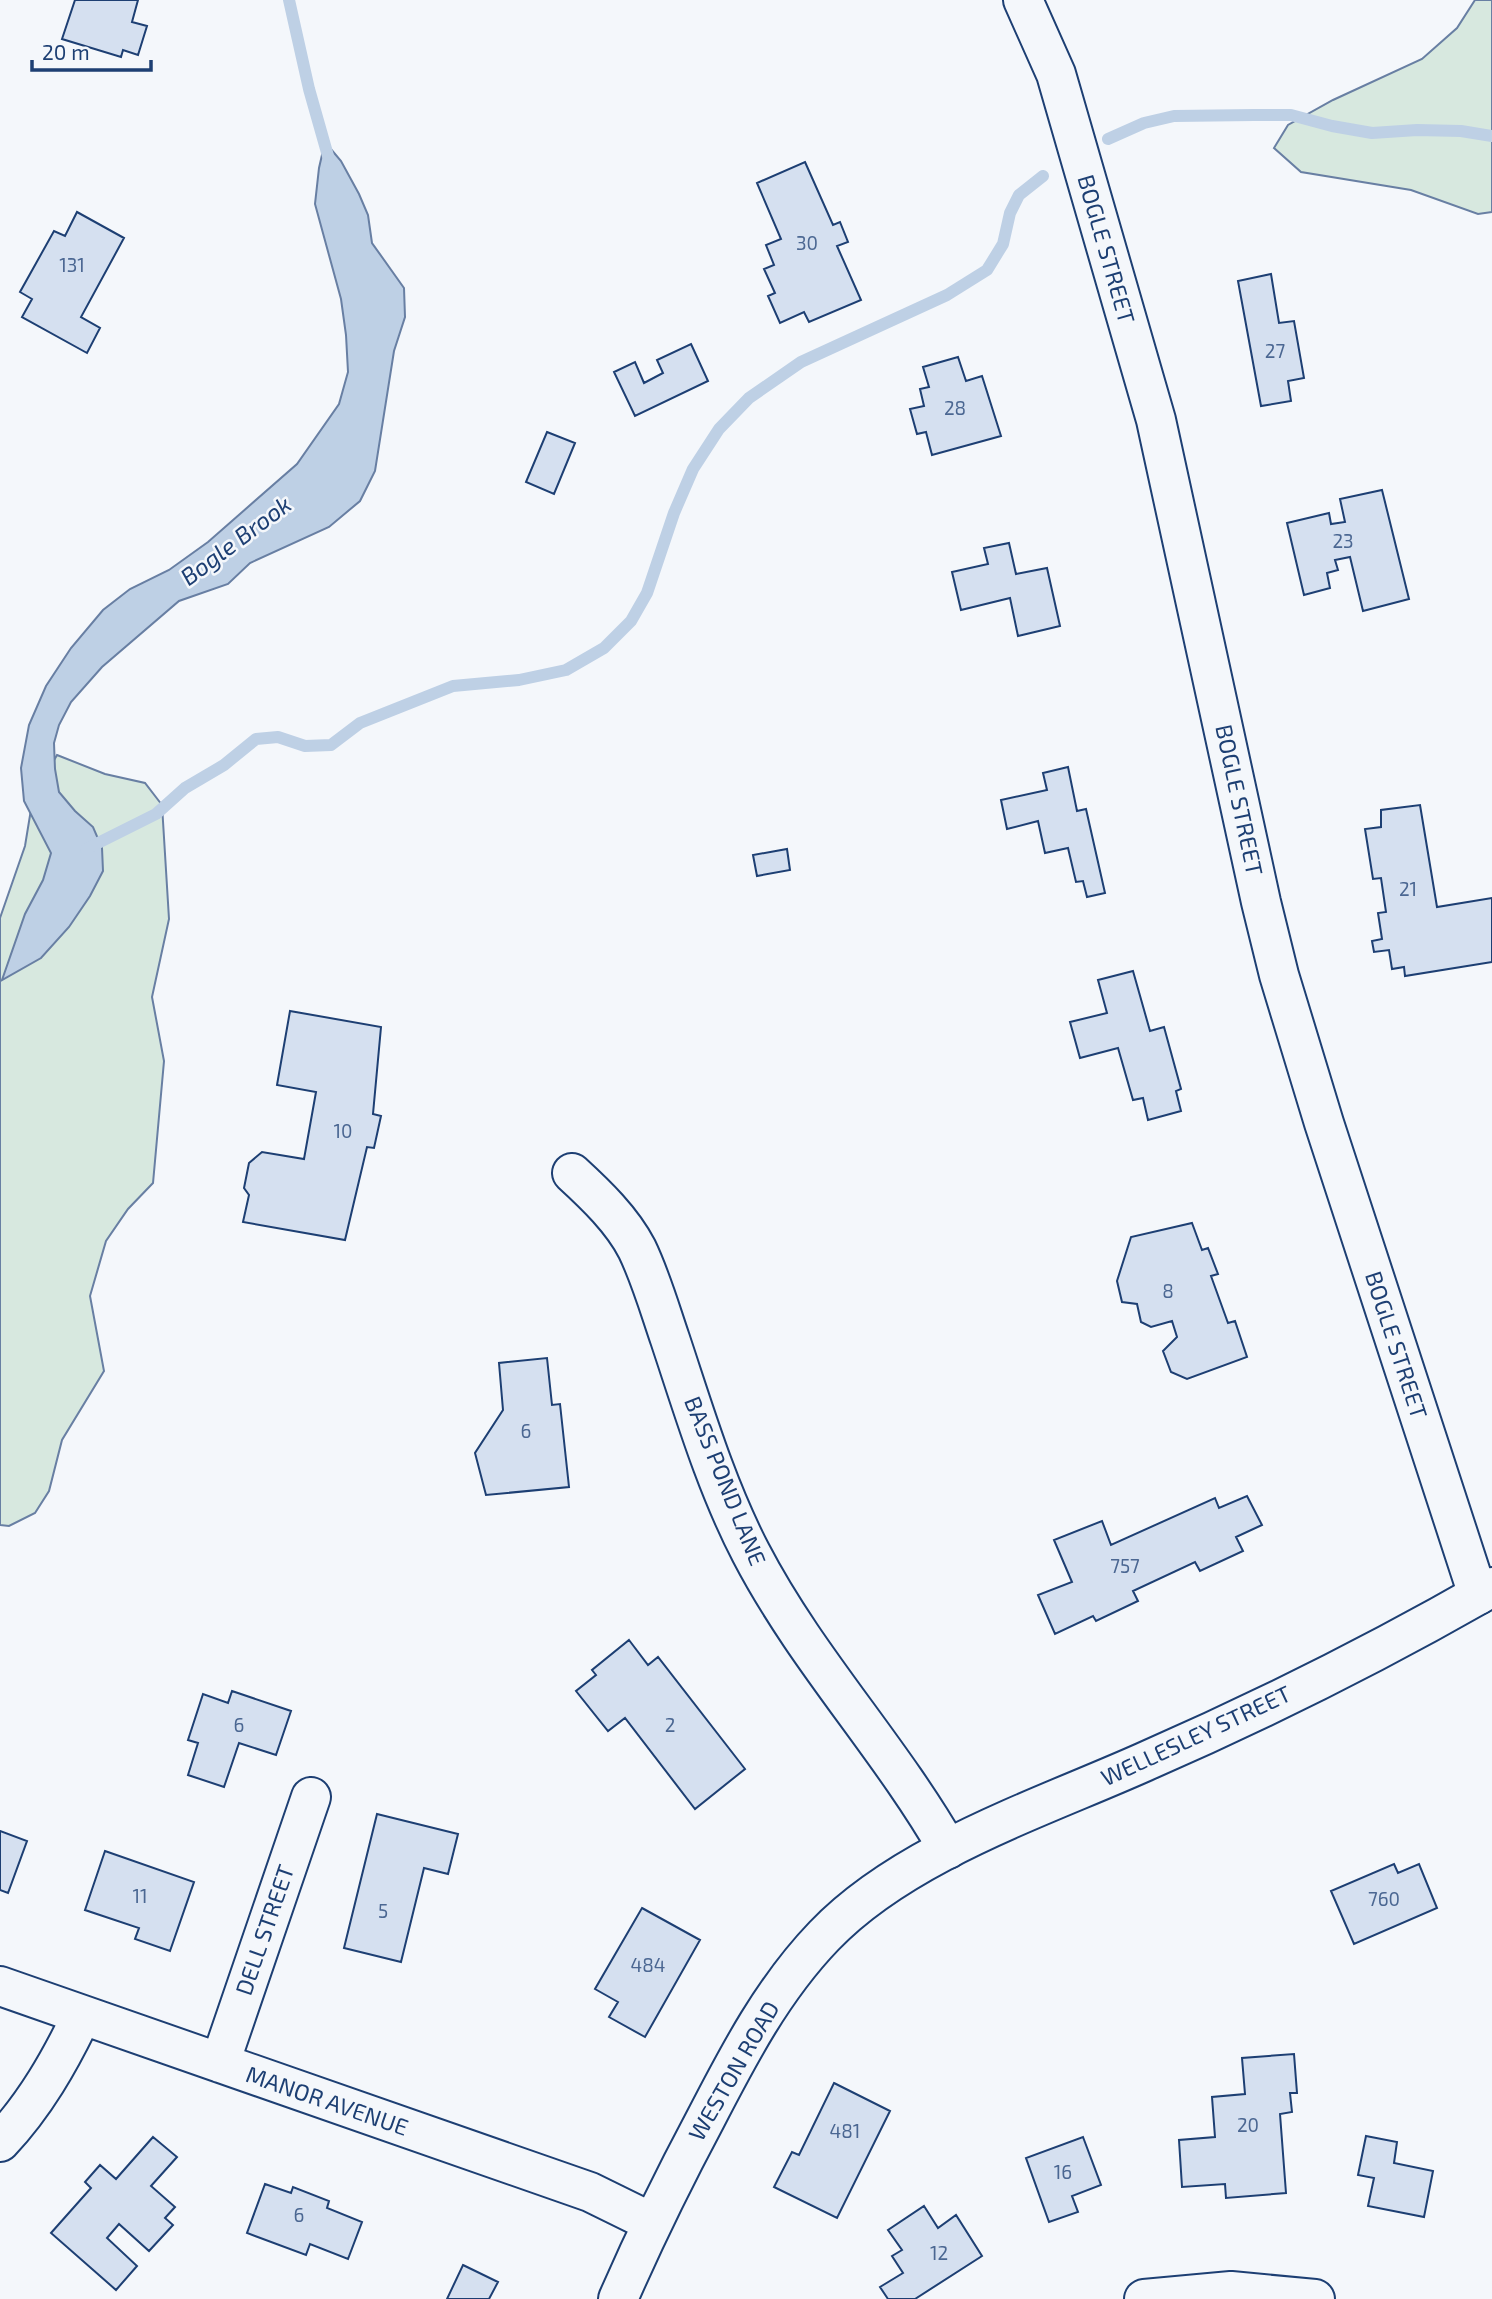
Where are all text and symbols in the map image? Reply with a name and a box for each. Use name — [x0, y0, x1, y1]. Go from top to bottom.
scale bar — [32, 28, 150, 72]
text: 20 m — [42, 39, 90, 64]
street label: BOGLE STREET — [1072, 171, 1142, 326]
house number: 30 — [796, 231, 818, 254]
house number: 131 — [59, 253, 85, 276]
house number: 27 — [1265, 339, 1285, 362]
house number: 28 — [944, 396, 966, 419]
water label: Bogle Brook — [174, 489, 296, 591]
house number: 23 — [1332, 529, 1354, 552]
street label: BOGLE STREET — [1210, 722, 1270, 878]
house number: 21 — [1399, 877, 1417, 900]
house number: 10 — [333, 1119, 353, 1142]
street label: BOGLE STREET — [1360, 1267, 1434, 1422]
house number: 8 — [1162, 1279, 1174, 1302]
street label: BASS POND LANE — [679, 1392, 773, 1569]
house number: 6 — [521, 1419, 531, 1442]
house number: 757 — [1110, 1554, 1140, 1577]
street label: WELLESLEY STREET — [1096, 1679, 1295, 1791]
house number: 6 — [234, 1713, 244, 1736]
house number: 2 — [665, 1713, 675, 1736]
street label: DELL STREET — [229, 1861, 299, 1999]
house number: 11 — [132, 1884, 148, 1907]
house number: 760 — [1368, 1887, 1400, 1910]
house number: 5 — [378, 1899, 388, 1922]
house number: 484 — [631, 1953, 665, 1976]
street label: WESTON ROAD — [682, 1996, 784, 2145]
street label: MANOR AVENUE — [243, 2059, 412, 2141]
house number: 20 — [1237, 2113, 1259, 2136]
house number: 481 — [830, 2119, 860, 2142]
house number: 16 — [1054, 2160, 1072, 2183]
house number: 6 — [294, 2203, 304, 2226]
house number: 12 — [930, 2241, 948, 2264]

